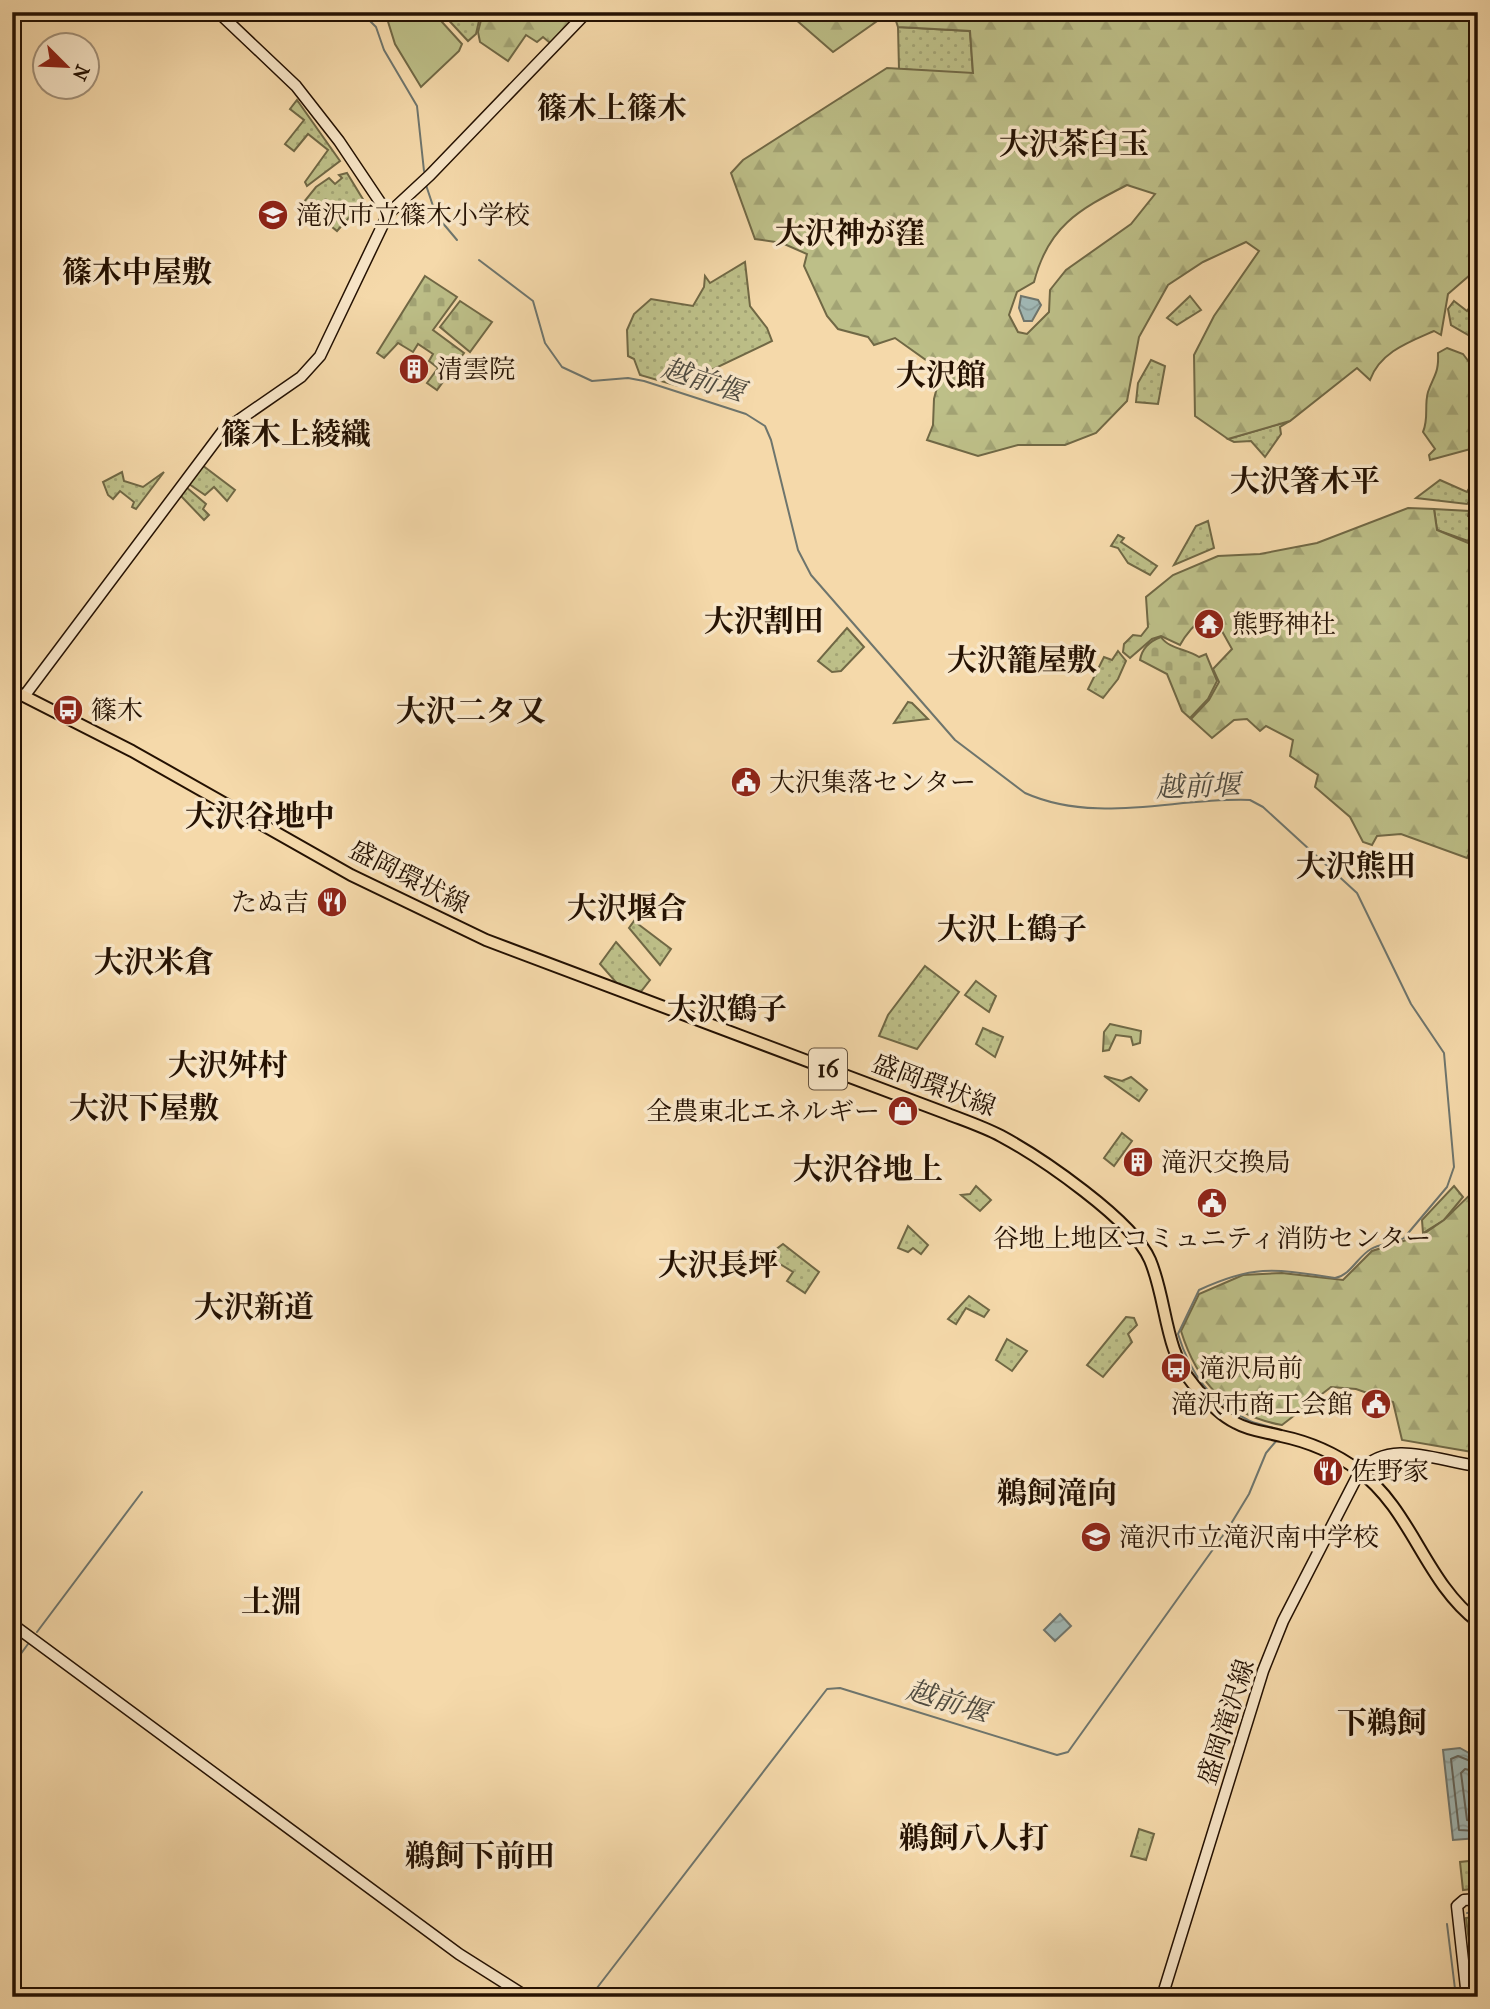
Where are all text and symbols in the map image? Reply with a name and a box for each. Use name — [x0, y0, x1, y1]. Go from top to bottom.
north arrow — [32, 32, 102, 102]
text: N — [67, 61, 94, 84]
district label: 篠木上篠木 — [537, 91, 687, 126]
district label: 大沢茶臼玉 — [999, 127, 1149, 162]
school or university icon: 滝沢市立篠木小学校 — [256, 198, 290, 232]
place label: 滝沢市立篠木小学校 — [296, 200, 530, 231]
district label: 大沢神が窪 — [775, 216, 925, 251]
district label: 篠木中屋敷 — [62, 255, 212, 290]
water label: 越前堰 — [658, 351, 752, 410]
building icon: 清雲院 — [397, 352, 431, 386]
place label: 清雲院 — [437, 354, 515, 385]
district label: 大沢館 — [896, 358, 986, 393]
district label: 篠木上綾織 — [221, 417, 371, 452]
district label: 大沢箸木平 — [1230, 464, 1380, 499]
district label: 大沢割田 — [704, 604, 824, 639]
temple icon: 熊野神社 — [1192, 607, 1226, 641]
place label: 熊野神社 — [1232, 609, 1336, 640]
district label: 大沢籠屋敷 — [947, 643, 1097, 678]
bus stop icon: 篠木 — [51, 693, 85, 727]
district label: 大沢二タ又 — [396, 694, 546, 729]
place label: 篠木 — [91, 695, 143, 726]
public building icon: 大沢集落センター — [729, 765, 763, 799]
place label: 大沢集落センター — [769, 767, 976, 798]
water label: 越前堰 — [1155, 768, 1245, 804]
district label: 大沢谷地中 — [185, 799, 335, 834]
street label: 盛岡環状線 — [344, 834, 474, 920]
district label: 大沢熊田 — [1296, 849, 1416, 884]
restaurant icon: たぬ吉 — [315, 885, 349, 919]
place label: たぬ吉 — [231, 887, 309, 918]
district label: 大沢堰合 — [567, 891, 687, 926]
district label: 大沢上鶴子 — [937, 912, 1087, 947]
district label: 大沢米倉 — [94, 945, 214, 980]
district label: 大沢鶴子 — [667, 992, 787, 1027]
street label: 盛岡環状線 — [868, 1047, 1000, 1123]
district label: 大沢舛村 — [168, 1048, 288, 1083]
road number: 16 — [809, 1049, 847, 1090]
district label: 大沢下屋敷 — [69, 1091, 219, 1126]
shop icon: 全農東北エネルギー — [886, 1094, 920, 1128]
place label: 全農東北エネルギー — [646, 1096, 880, 1127]
building icon: 滝沢交換局 — [1121, 1145, 1155, 1179]
place label: 滝沢交換局 — [1161, 1147, 1291, 1178]
district label: 大沢谷地上 — [793, 1152, 943, 1187]
public building icon: 谷地上地区コミュニティ消防センター — [1195, 1186, 1229, 1220]
place label: 谷地上地区コミュニティ消防センター — [993, 1223, 1431, 1254]
district label: 大沢長坪 — [658, 1248, 778, 1283]
district label: 大沢新道 — [194, 1290, 314, 1325]
bus stop icon: 滝沢局前 — [1159, 1351, 1193, 1385]
place label: 滝沢局前 — [1199, 1353, 1303, 1384]
public building icon: 滝沢市商工会館 — [1359, 1387, 1393, 1421]
place label: 滝沢市商工会館 — [1171, 1389, 1353, 1420]
restaurant icon: 佐野家 — [1311, 1454, 1345, 1488]
place label: 佐野家 — [1351, 1456, 1429, 1487]
district label: 鵜飼滝向 — [997, 1476, 1117, 1511]
school or university icon: 滝沢市立滝沢南中学校 — [1079, 1520, 1113, 1554]
place label: 滝沢市立滝沢南中学校 — [1119, 1522, 1379, 1553]
district label: 土淵 — [241, 1585, 301, 1620]
street label: 盛岡滝沢線 — [1191, 1655, 1261, 1789]
water label: 越前堰 — [903, 1673, 997, 1730]
district label: 下鵜飼 — [1337, 1706, 1427, 1741]
district label: 鵜飼八人打 — [899, 1821, 1049, 1856]
district label: 鵜飼下前田 — [405, 1839, 555, 1874]

